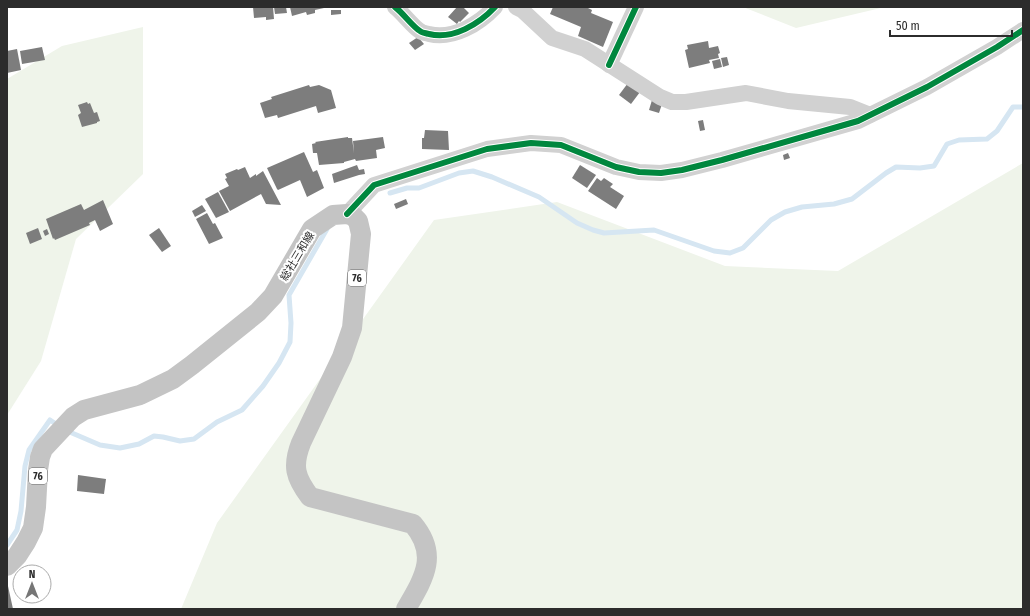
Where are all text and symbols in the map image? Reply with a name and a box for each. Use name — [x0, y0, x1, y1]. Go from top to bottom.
scale bar — [890, 12, 1012, 38]
text: 50 m — [896, 19, 920, 33]
street label: 総社三和線 — [278, 229, 317, 283]
road number: 76 — [348, 270, 366, 286]
road number: 76 — [29, 468, 47, 484]
north arrow — [12, 564, 52, 604]
text: N — [29, 568, 35, 581]

